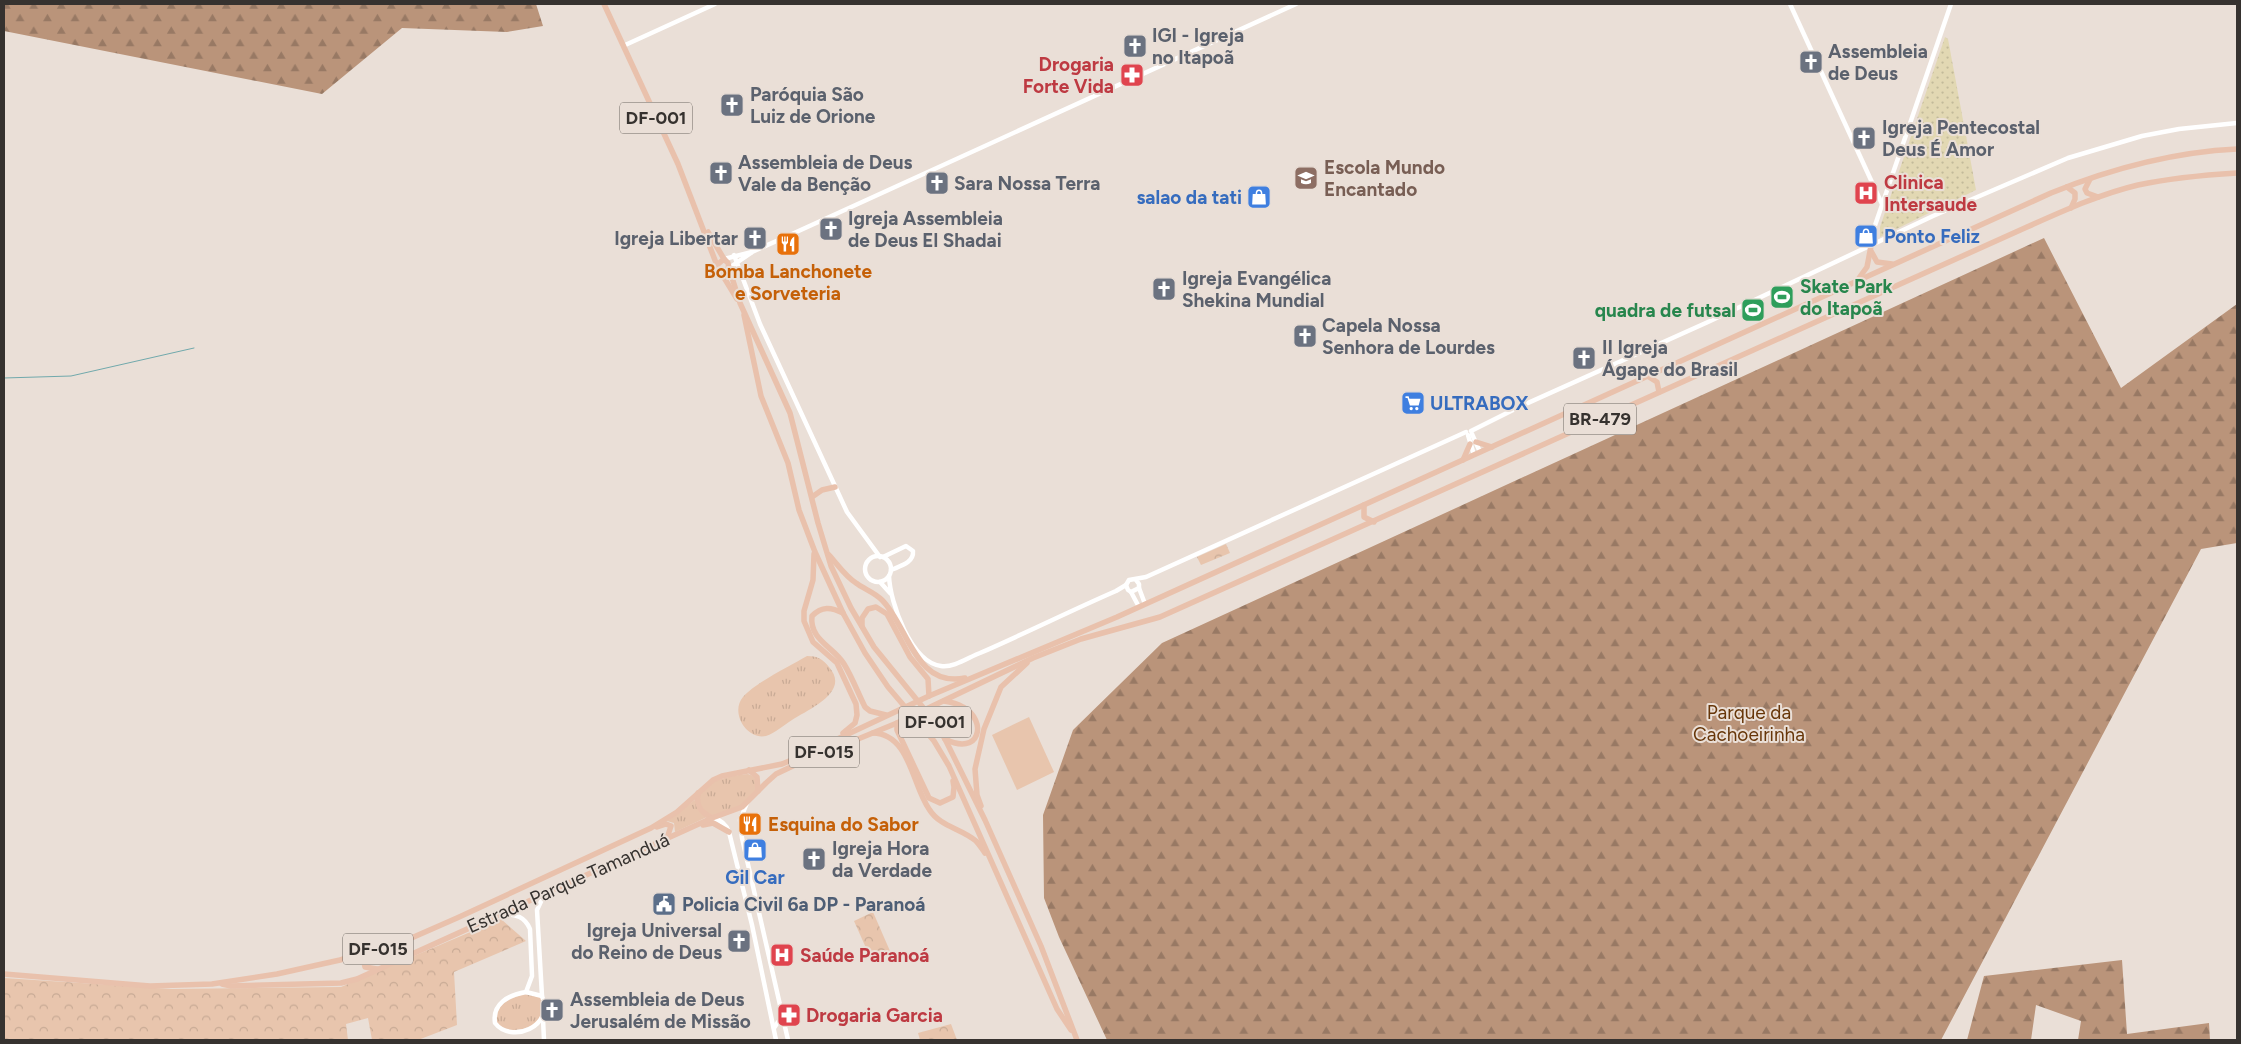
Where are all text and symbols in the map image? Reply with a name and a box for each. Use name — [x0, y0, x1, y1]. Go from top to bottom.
place label: IGI - Igreja no Itapoã — [1152, 24, 1244, 69]
church icon: IGI - Igreja no Itapoã — [1122, 33, 1148, 59]
place label: Assembleia de Deus — [1828, 40, 1928, 85]
church icon: Assembleia de Deus — [1798, 49, 1824, 75]
place label: Drogaria Forte Vida — [1023, 53, 1114, 98]
pharmacy icon: Drogaria Forte Vida — [1119, 62, 1145, 88]
place label: Paróquia São Luiz de Orione — [750, 83, 876, 128]
church icon: Paróquia São Luiz de Orione — [719, 92, 745, 118]
road number: DF-001 — [620, 102, 692, 134]
place label: Igreja Pentecostal Deus É Amor — [1882, 116, 2040, 161]
church icon: Igreja Pentecostal Deus É Amor — [1851, 125, 1877, 151]
place label: Assembleia de Deus Vale da Benção — [738, 151, 912, 196]
place label: Escola Mundo Encantado — [1324, 156, 1445, 201]
church icon: Assembleia de Deus Vale da Benção — [708, 160, 734, 186]
school or university icon: Escola Mundo Encantado — [1293, 165, 1319, 191]
church icon: Sara Nossa Terra — [924, 170, 950, 196]
place label: Clinica Intersaude — [1884, 171, 1978, 216]
place label: Sara Nossa Terra — [954, 172, 1100, 195]
hospital icon: Clinica Intersaude — [1853, 180, 1879, 206]
shop icon: salao da tati — [1246, 184, 1272, 210]
place label: salao da tati — [1136, 186, 1242, 209]
place label: Igreja Assembleia de Deus El Shadai — [848, 207, 1003, 252]
church icon: Igreja Assembleia de Deus El Shadai — [818, 216, 844, 242]
shop icon: Ponto Feliz — [1853, 223, 1879, 249]
church icon: Igreja Libertar — [742, 225, 768, 251]
place label: Ponto Feliz — [1884, 225, 1980, 248]
place label: Igreja Libertar — [614, 227, 738, 250]
restaurant icon: Bomba Lanchonete e Sorveteria — [775, 231, 801, 257]
place label: Bomba Lanchonete e Sorveteria — [704, 260, 872, 305]
place label: Igreja Evangélica Shekina Mundial — [1182, 267, 1331, 312]
place label: Skate Park do Itapoã — [1800, 275, 1893, 320]
church icon: Igreja Evangélica Shekina Mundial — [1151, 276, 1177, 302]
sports icon: Skate Park do Itapoã — [1769, 284, 1795, 310]
sports icon: quadra de futsal — [1740, 297, 1766, 323]
place label: quadra de futsal — [1595, 299, 1736, 322]
place label: Capela Nossa Senhora de Lourdes — [1322, 314, 1495, 359]
church icon: Capela Nossa Senhora de Lourdes — [1292, 323, 1318, 349]
place label: II Igreja Ágape do Brasil — [1602, 336, 1738, 381]
church icon: II Igreja Ágape do Brasil — [1571, 345, 1597, 371]
supermarket icon: ULTRABOX — [1400, 390, 1426, 416]
place label: ULTRABOX — [1430, 392, 1529, 415]
road number: BR-479 — [1564, 404, 1636, 434]
park label: Parque da Cachoeirinha — [1693, 701, 1805, 746]
road number: DF-001 — [899, 706, 971, 738]
road number: DF-015 — [789, 736, 859, 768]
restaurant icon: Esquina do Sabor — [737, 811, 763, 837]
place label: Esquina do Sabor — [768, 813, 919, 836]
street label: Estrada Parque Tamanduá — [463, 828, 673, 938]
shop icon: Gil Car — [742, 837, 768, 863]
place label: Igreja Hora da Verdade — [832, 837, 932, 882]
church icon: Igreja Hora da Verdade — [801, 846, 827, 872]
place label: Gil Car — [725, 866, 785, 889]
public building icon: Policia Civil 6a DP - Paranoá — [651, 891, 677, 917]
place label: Policia Civil 6a DP - Paranoá — [682, 893, 925, 916]
place label: Igreja Universal do Reino de Deus — [571, 919, 722, 964]
church icon: Igreja Universal do Reino de Deus — [726, 928, 752, 954]
road number: DF-015 — [343, 934, 413, 964]
hospital icon: Saúde Paranoá — [769, 942, 795, 968]
place label: Saúde Paranoá — [800, 944, 929, 967]
place label: Assembleia de Deus Jerusalém de Missão — [570, 988, 751, 1033]
church icon: Assembleia de Deus Jerusalém de Missão — [539, 997, 565, 1023]
pharmacy icon: Drogaria Garcia — [776, 1002, 802, 1028]
place label: Drogaria Garcia — [806, 1004, 943, 1027]

